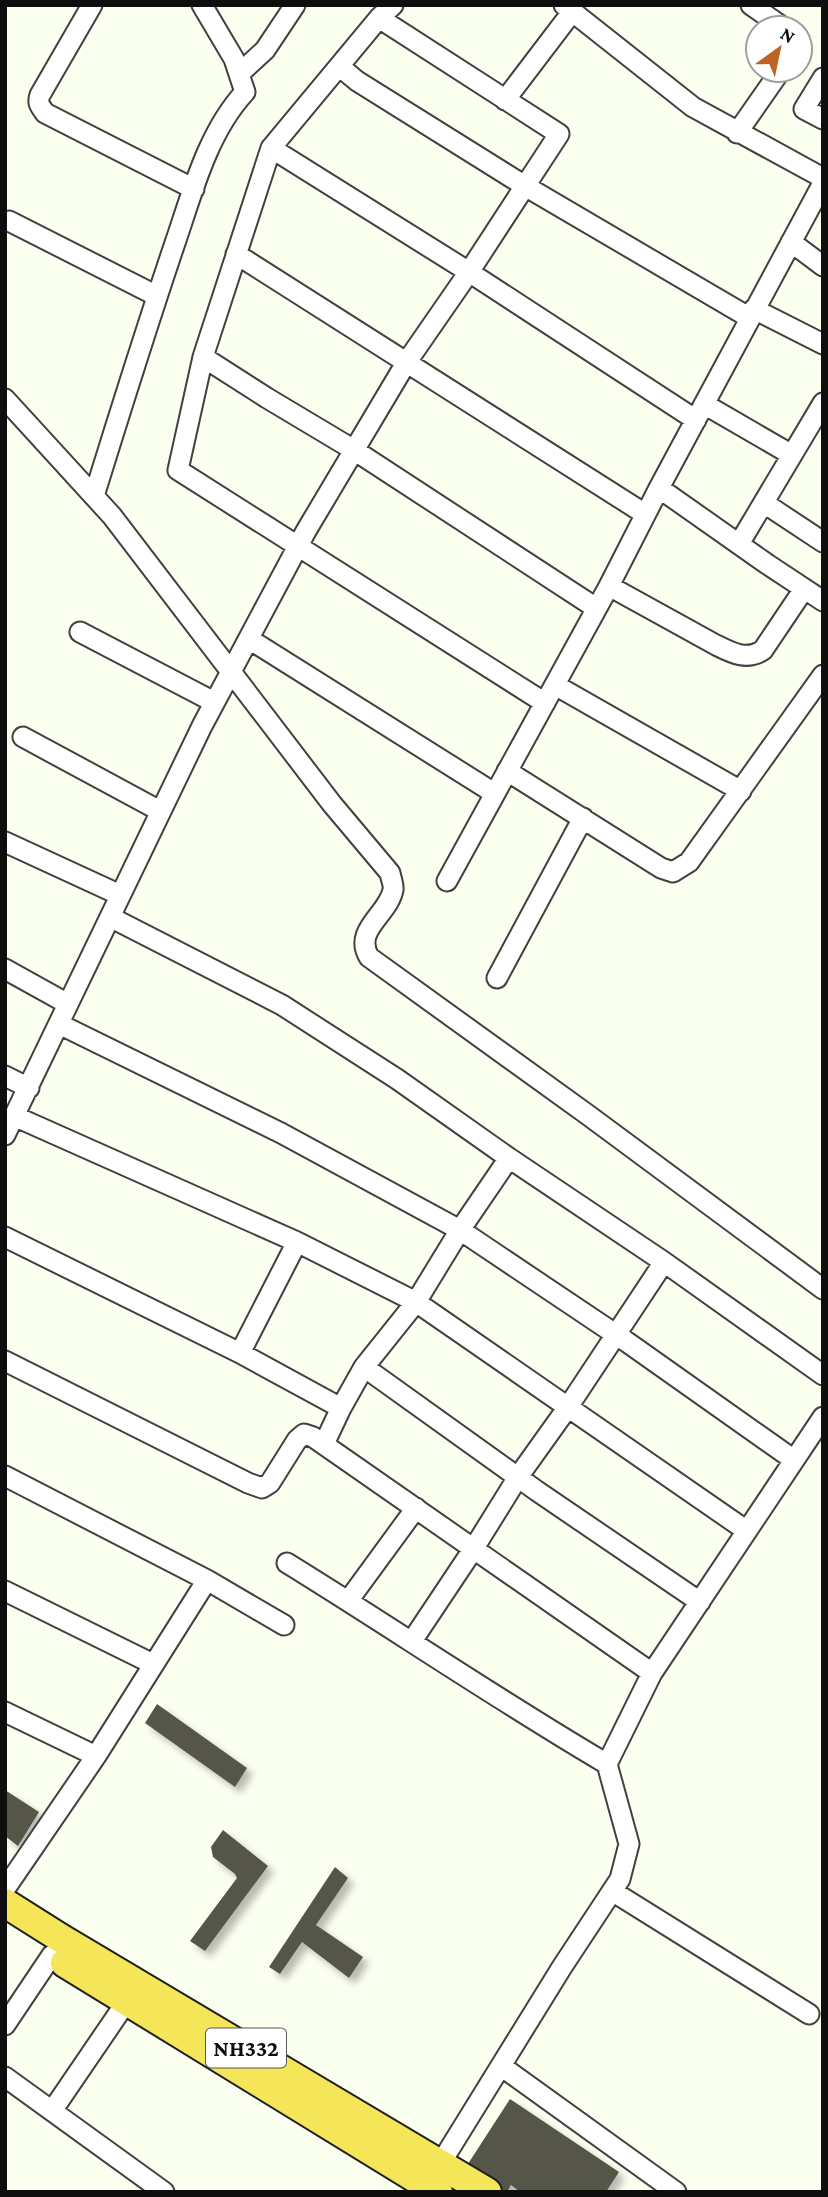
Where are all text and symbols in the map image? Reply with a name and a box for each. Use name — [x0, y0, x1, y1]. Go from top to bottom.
north arrow — [744, 14, 814, 84]
text: N — [777, 23, 799, 48]
road number: NH332 — [206, 2028, 286, 2068]

